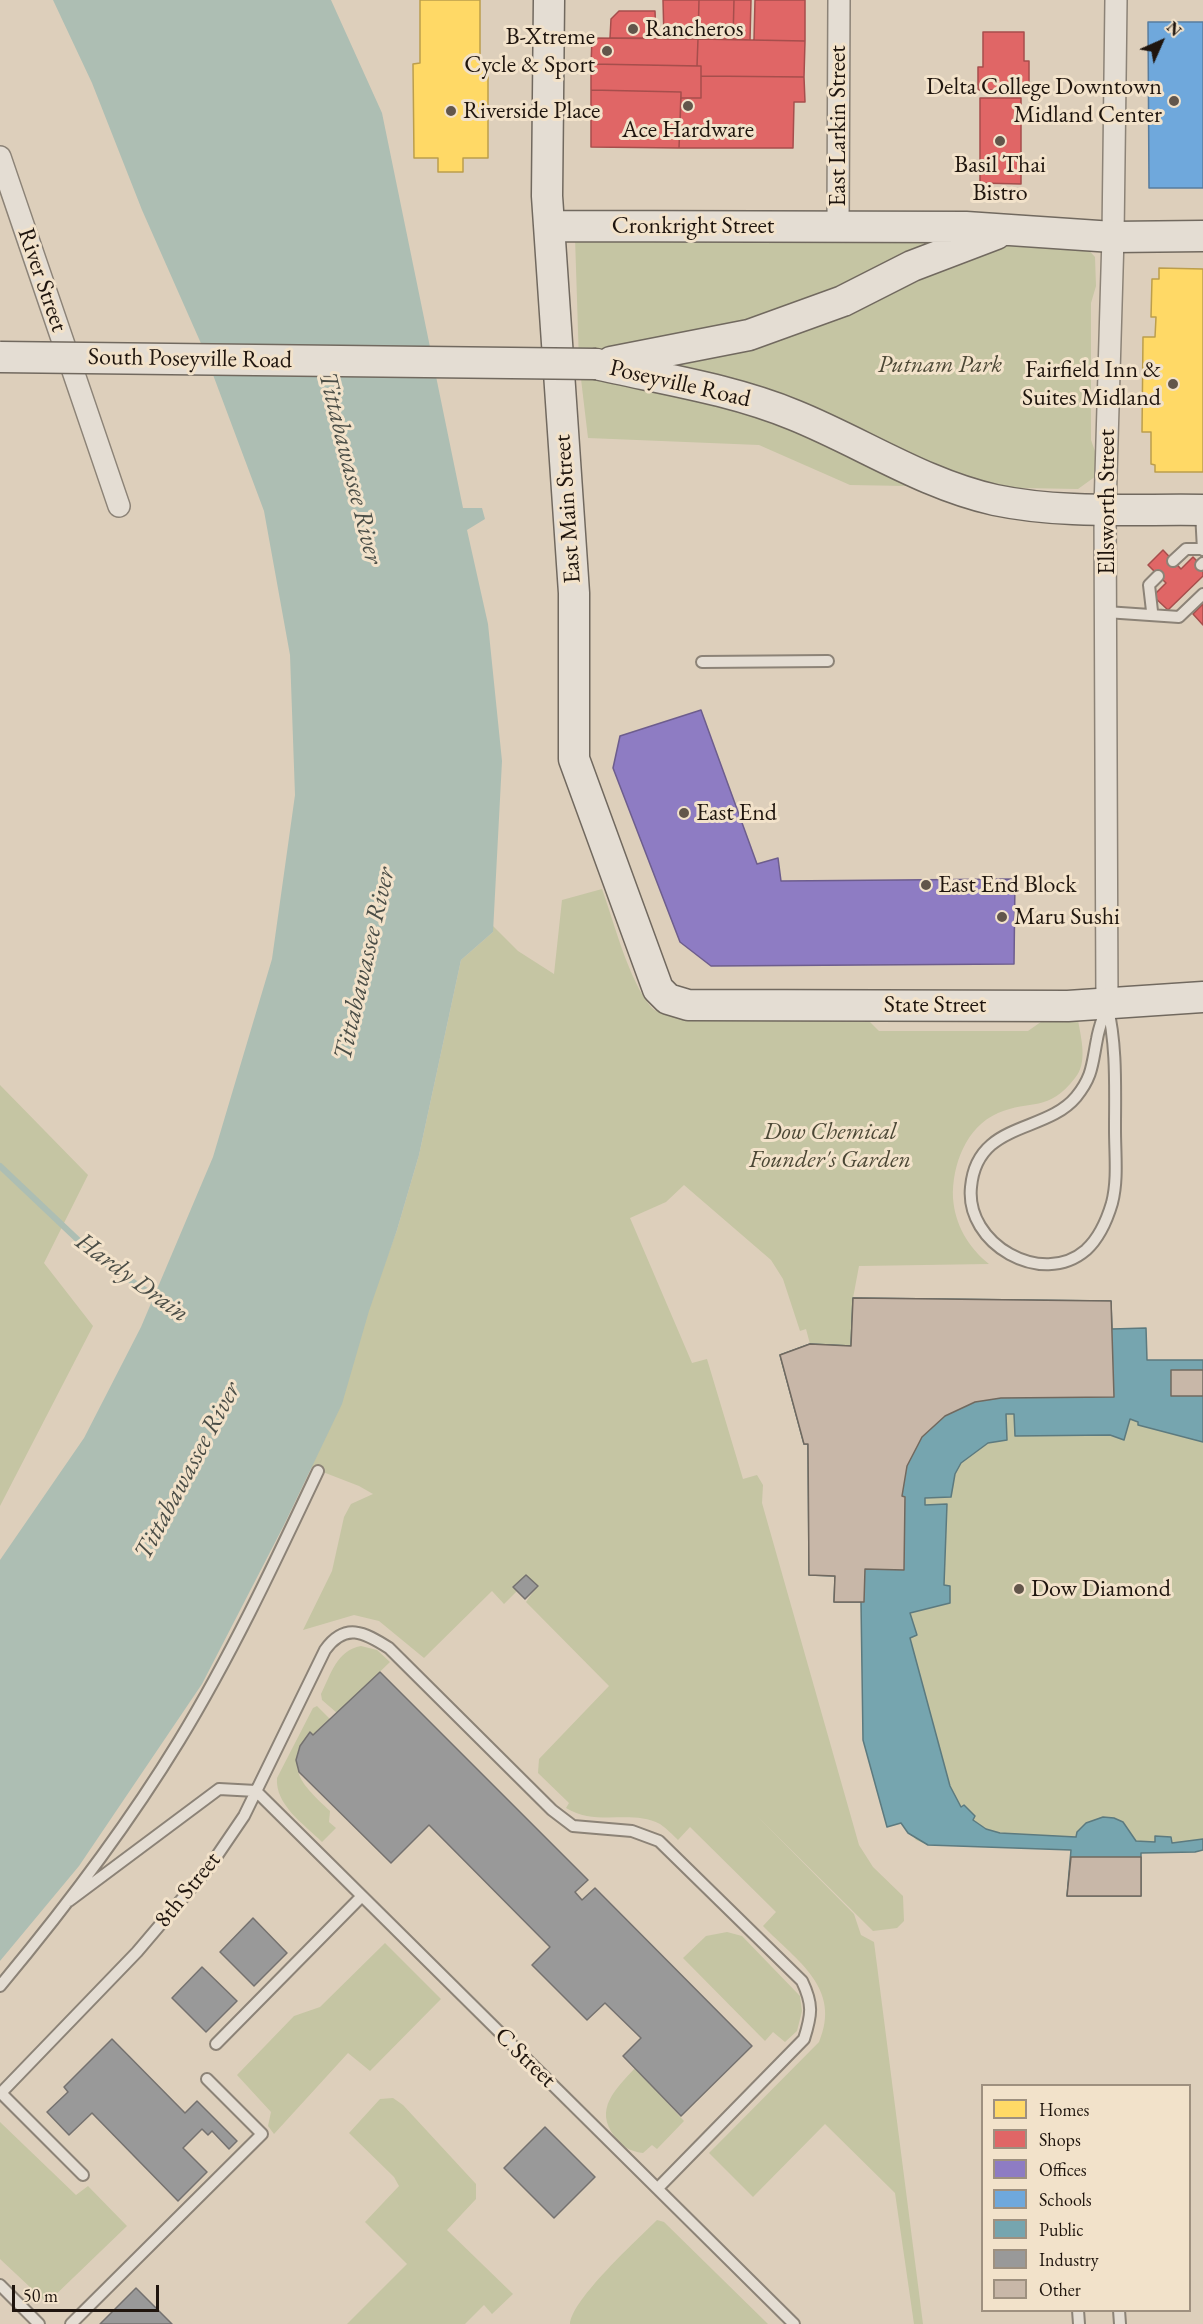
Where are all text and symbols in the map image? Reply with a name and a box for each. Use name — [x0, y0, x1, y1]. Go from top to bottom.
north arrow — [1131, 12, 1191, 72]
place label: Rancheros — [645, 15, 743, 43]
text: N — [1162, 17, 1186, 41]
marker: Rancheros — [626, 22, 640, 36]
place label: B-Xtreme Cycle & Sport — [464, 23, 595, 79]
marker: B-Xtreme Cycle & Sport — [600, 44, 614, 58]
street label: East Larkin Street — [824, 45, 852, 207]
place label: Delta College Downtown Midland Center — [926, 73, 1162, 129]
marker: Delta College Downtown Midland Center — [1167, 94, 1181, 108]
place label: Riverside Place — [463, 97, 600, 125]
marker: Ace Hardware — [681, 99, 695, 113]
marker: Riverside Place — [444, 104, 458, 118]
place label: Ace Hardware — [622, 116, 754, 144]
marker: Basil Thai Bistro — [993, 134, 1007, 148]
place label: Basil Thai Bistro — [954, 151, 1046, 207]
street label: Cronkright Street — [612, 212, 774, 240]
street label: River Street — [11, 224, 73, 336]
street label: South Poseyville Road — [88, 343, 292, 375]
park label: Putnam Park — [878, 351, 1002, 379]
street label: Poseyville Road — [607, 354, 753, 414]
place label: Fairfield Inn & Suites Midland — [1022, 356, 1161, 412]
water label: Tittabawassee River — [311, 369, 389, 567]
marker: Fairfield Inn & Suites Midland — [1166, 377, 1180, 391]
street label: Ellsworth Street — [1093, 429, 1121, 575]
street label: East Main Street — [548, 433, 588, 585]
place label: East End — [696, 799, 777, 827]
marker: East End — [677, 806, 691, 820]
water label: Tittabawassee River — [328, 865, 402, 1063]
place label: East End Block — [938, 871, 1077, 899]
marker: East End Block — [919, 878, 933, 892]
place label: Maru Sushi — [1014, 903, 1120, 931]
marker: Maru Sushi — [995, 910, 1009, 924]
street label: State Street — [884, 991, 986, 1019]
park label: Dow Chemical Founder's Garden — [749, 1118, 911, 1174]
water label: Hardy Drain — [69, 1226, 195, 1330]
water label: Tittabawassee River — [128, 1377, 248, 1565]
place label: Dow Diamond — [1031, 1575, 1171, 1603]
marker: Dow Diamond — [1012, 1582, 1026, 1596]
street label: 8th Street — [149, 1846, 227, 1934]
street label: C Street — [488, 2022, 562, 2094]
legend — [981, 2084, 1191, 2312]
text: Homes — [1039, 2098, 1089, 2121]
text: Shops — [1039, 2128, 1081, 2151]
text: Offices — [1039, 2158, 1087, 2181]
text: Schools — [1039, 2188, 1092, 2211]
text: Public — [1039, 2218, 1083, 2241]
text: Industry — [1039, 2248, 1099, 2271]
scale bar — [15, 2273, 162, 2311]
text: Other — [1039, 2278, 1081, 2301]
text: 50 m — [23, 2284, 58, 2307]

